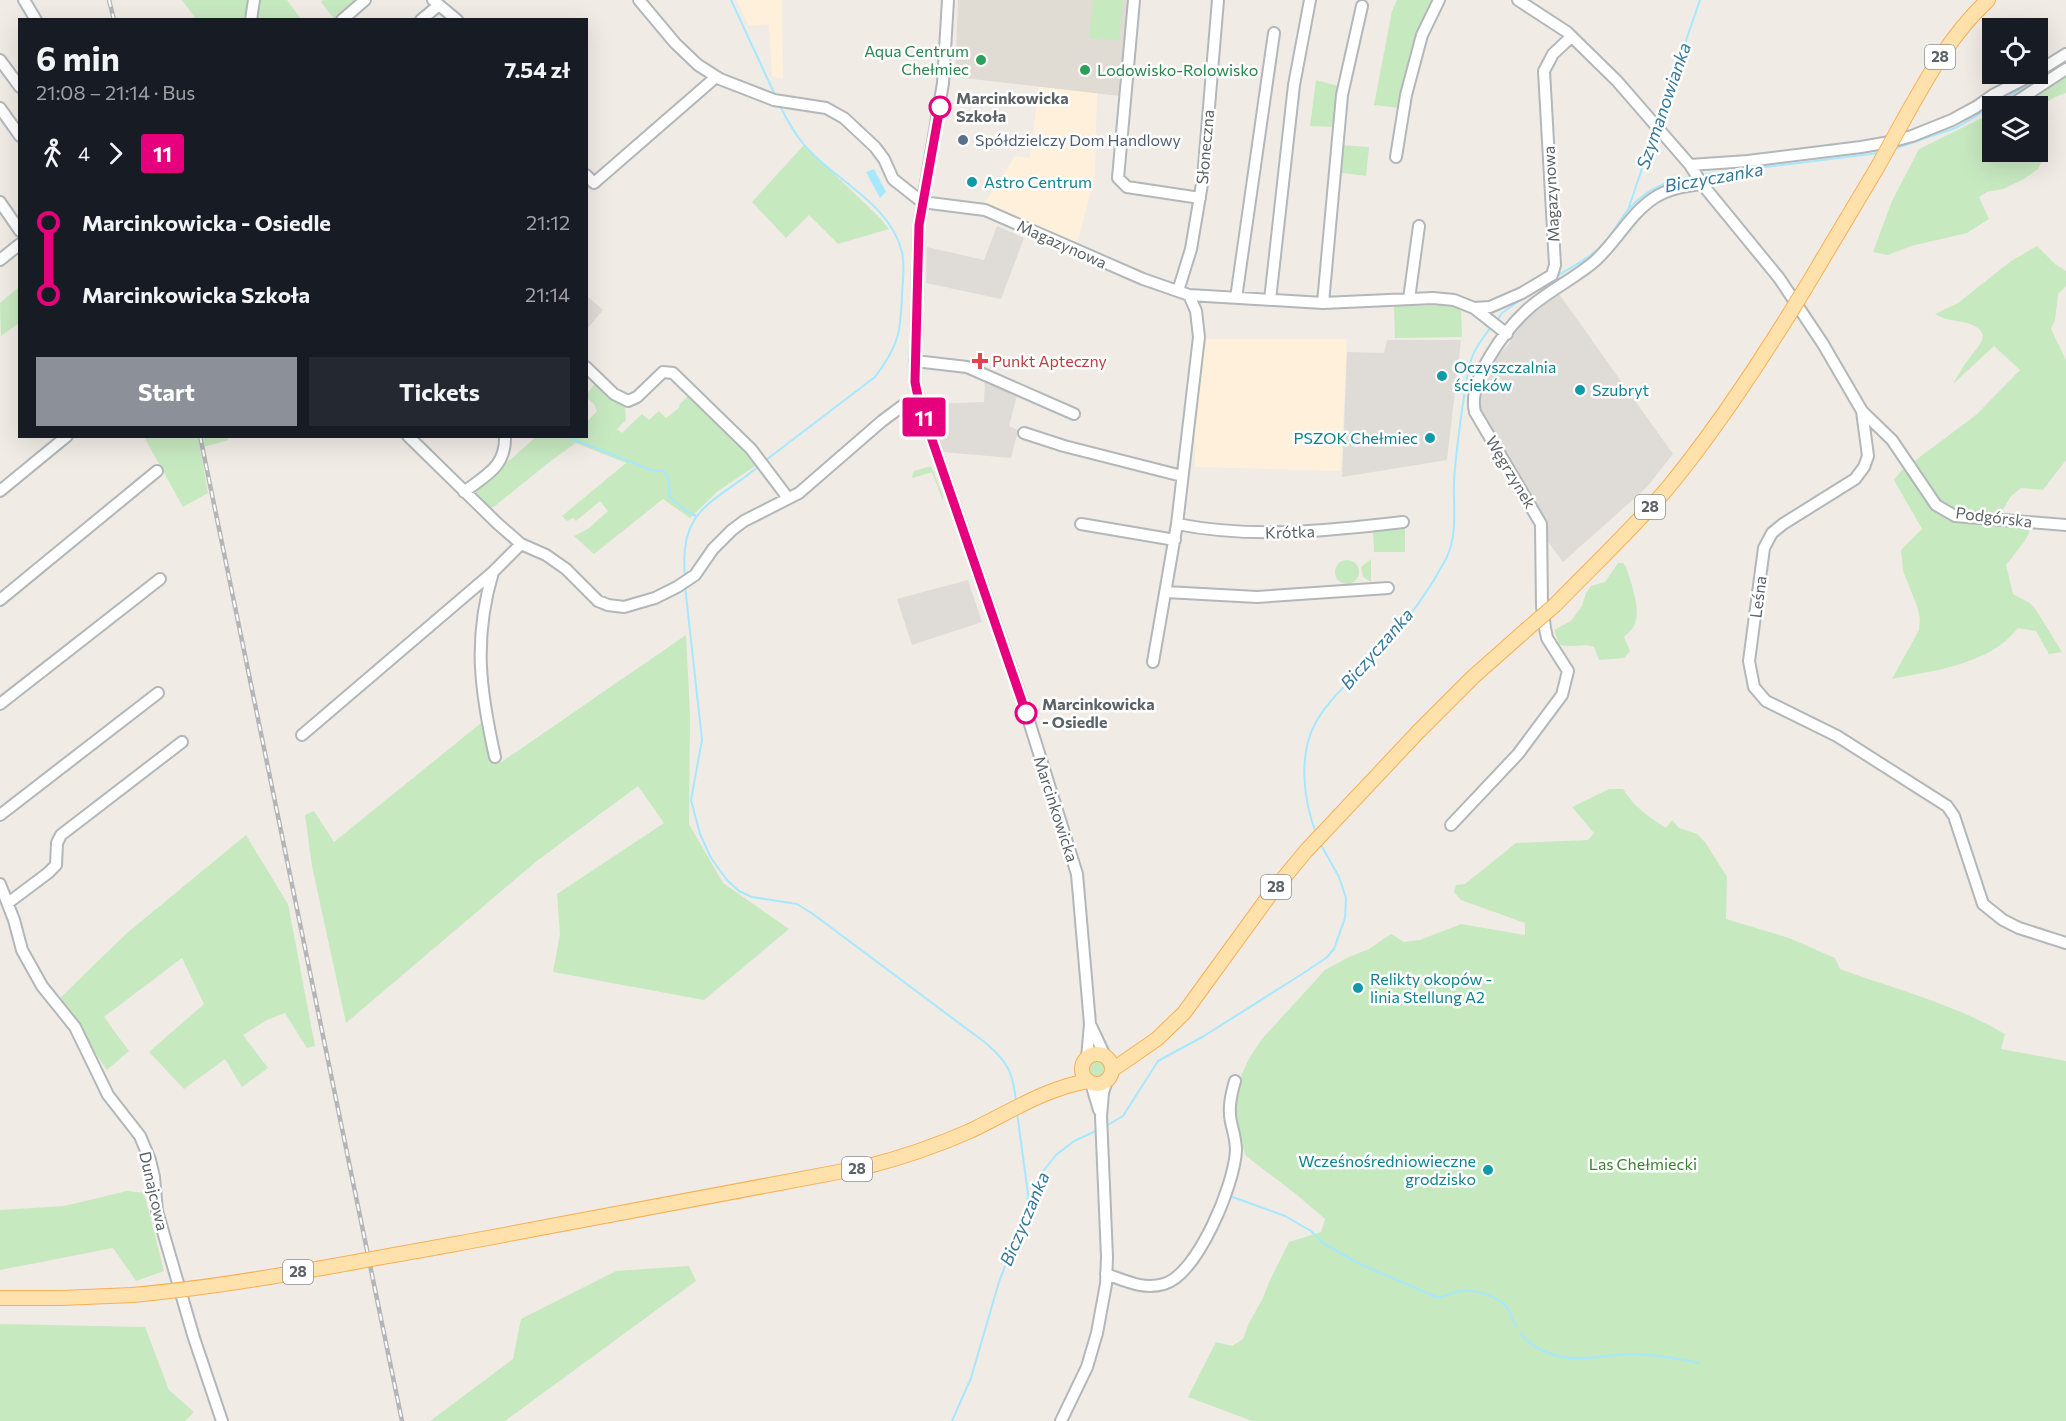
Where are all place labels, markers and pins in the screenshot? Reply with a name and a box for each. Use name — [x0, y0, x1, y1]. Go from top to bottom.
place label: Aqua Centrum Chełmiec — [864, 41, 969, 78]
marker: Aqua Centrum Chełmiec — [974, 53, 988, 67]
place label: Lodowisko-Rolowisko — [1097, 60, 1258, 79]
marker: Lodowisko-Rolowisko — [1078, 63, 1092, 77]
place label: Marcinkowicka Szkoła — [956, 88, 1069, 125]
marker: Marcinkowicka Szkoła — [929, 96, 951, 118]
place label: Spółdzielczy Dom Handlowy — [975, 130, 1181, 149]
marker: Spółdzielczy Dom Handlowy — [956, 133, 970, 147]
place label: Astro Centrum — [984, 172, 1092, 191]
marker: Astro Centrum — [965, 175, 979, 189]
place label: Punkt Apteczny — [992, 351, 1107, 370]
marker: Punkt Apteczny — [973, 354, 987, 368]
place label: Oczyszczalnia ścieków — [1454, 357, 1556, 394]
marker: Oczyszczalnia ścieków — [1435, 369, 1449, 383]
place label: Szubryt — [1592, 380, 1649, 399]
marker: Szubryt — [1573, 383, 1587, 397]
place label: PSZOK Chełmiec — [1293, 428, 1418, 447]
marker: PSZOK Chełmiec — [1423, 431, 1437, 445]
place label: Marcinkowicka - Osiedle — [1042, 694, 1155, 731]
marker: Marcinkowicka - Osiedle — [1015, 702, 1037, 724]
place label: Relikty okopów - linia Stellung A2 — [1370, 969, 1492, 1006]
marker: Relikty okopów - linia Stellung A2 — [1351, 981, 1365, 995]
place label: Wcześnośredniowieczne grodzisko — [1298, 1151, 1476, 1188]
marker: Wcześnośredniowieczne grodzisko — [1481, 1163, 1495, 1177]

